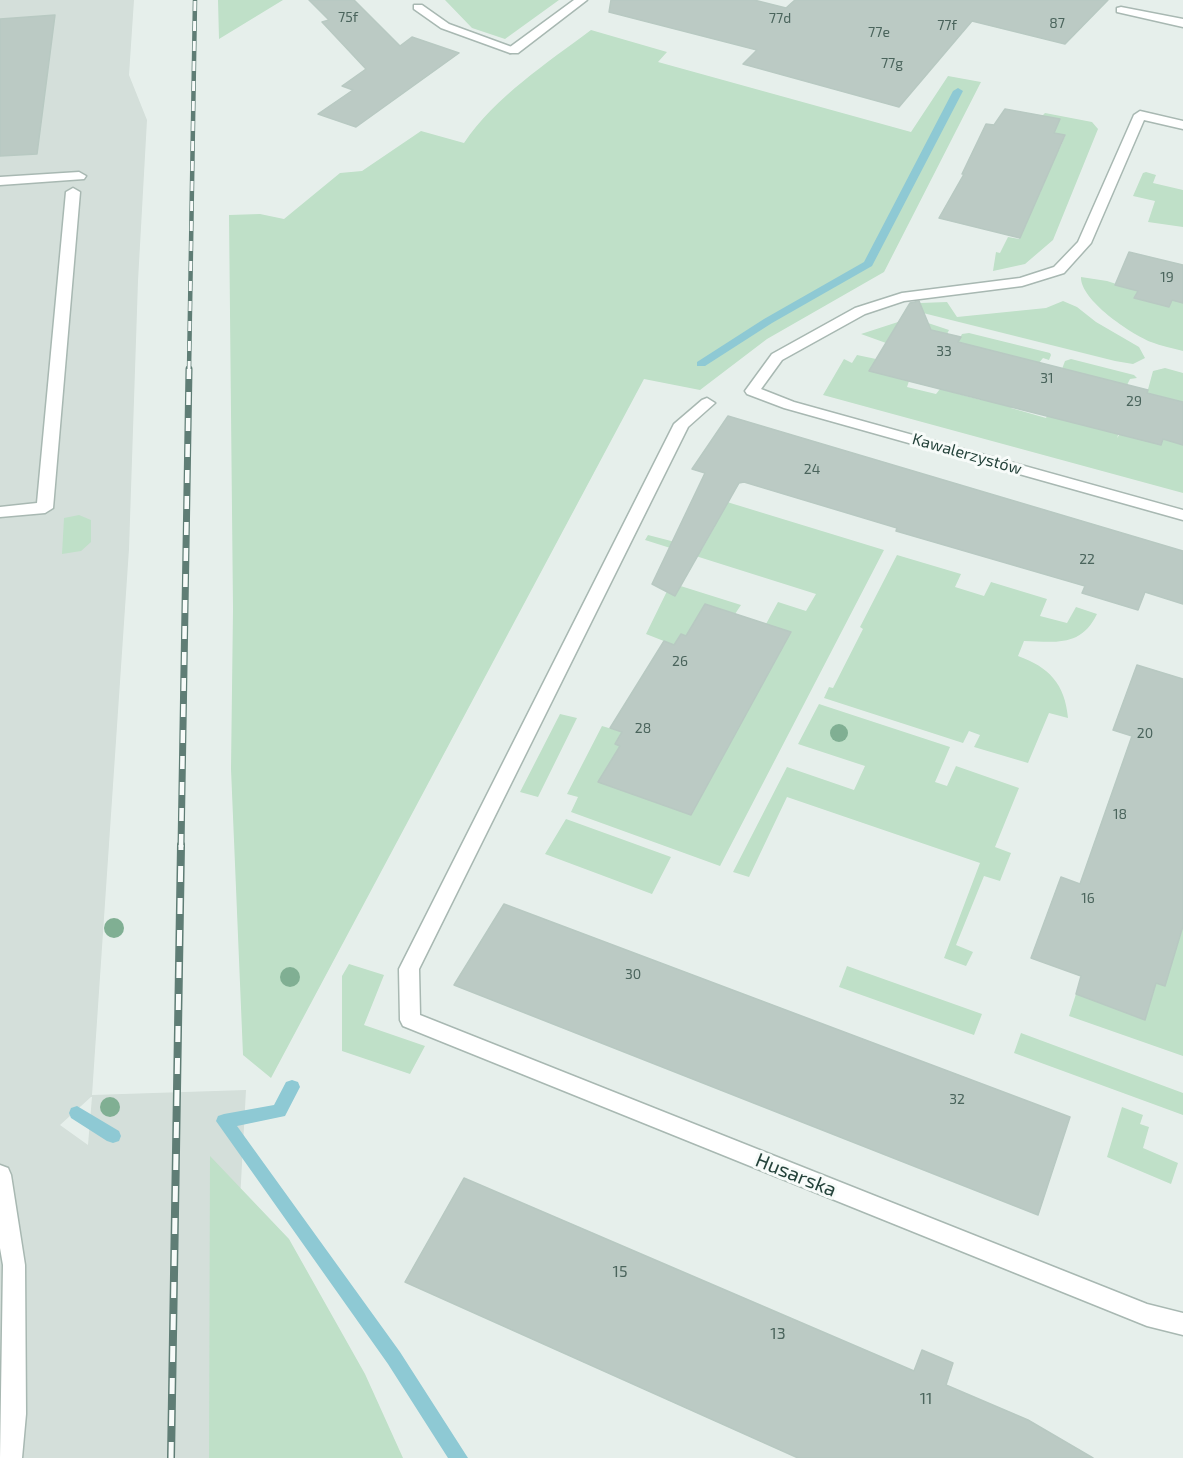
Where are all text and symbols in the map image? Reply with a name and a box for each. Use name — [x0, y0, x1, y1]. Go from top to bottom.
house number: 75f — [338, 9, 358, 25]
house number: 77d — [769, 10, 791, 26]
house number: 87 — [1049, 15, 1065, 31]
house number: 77f — [937, 17, 957, 33]
house number: 77e — [868, 24, 890, 40]
house number: 77g — [881, 55, 903, 71]
house number: 19 — [1160, 269, 1174, 285]
house number: 33 — [936, 343, 952, 359]
house number: 31 — [1040, 370, 1054, 386]
house number: 29 — [1126, 393, 1142, 409]
street label: Kawalerzystów — [910, 429, 1024, 479]
house number: 24 — [804, 461, 820, 477]
house number: 22 — [1079, 551, 1095, 567]
house number: 26 — [672, 653, 688, 669]
house number: 28 — [635, 720, 651, 736]
house number: 20 — [1137, 725, 1153, 741]
house number: 18 — [1113, 806, 1127, 822]
house number: 16 — [1081, 890, 1095, 906]
house number: 30 — [625, 966, 641, 982]
house number: 32 — [949, 1091, 965, 1107]
street label: Husarska — [752, 1148, 840, 1202]
house number: 15 — [613, 1262, 627, 1282]
house number: 13 — [770, 1324, 786, 1344]
house number: 11 — [920, 1389, 932, 1409]

